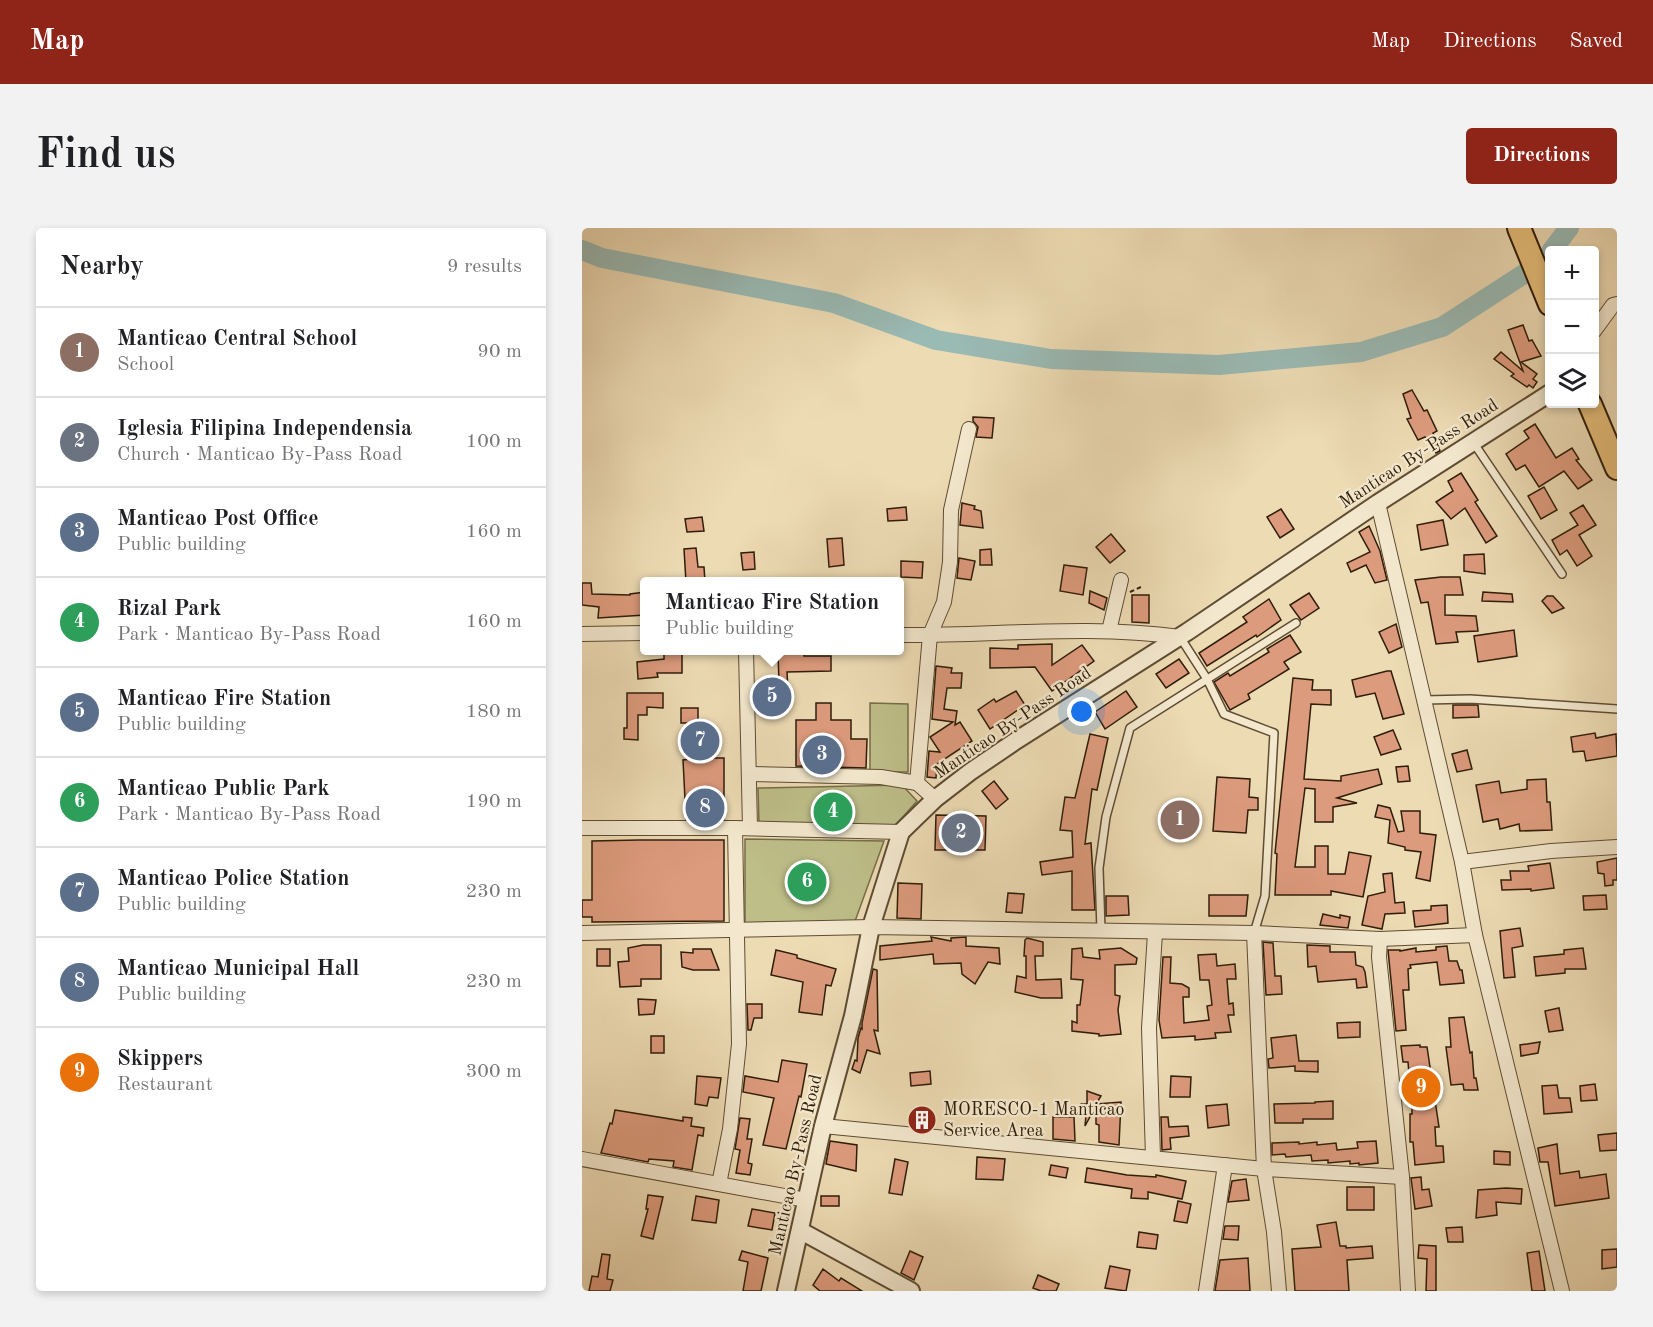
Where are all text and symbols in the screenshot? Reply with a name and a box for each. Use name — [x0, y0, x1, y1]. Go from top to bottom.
text: Map — [30, 28, 84, 56]
text: Map — [1371, 31, 1410, 52]
text: Directions — [1443, 31, 1537, 52]
text: Saved — [1570, 31, 1623, 52]
button: Directions — [1466, 128, 1617, 184]
text: Find us — [36, 135, 175, 177]
map controls — [1545, 246, 1599, 408]
button: + — [1545, 246, 1599, 300]
text: Nearby — [60, 254, 144, 280]
text: 9 results — [447, 257, 522, 277]
button: − — [1545, 300, 1599, 354]
text: Manticao Central School — [117, 328, 357, 350]
text: 1 — [74, 342, 85, 362]
text: 90 m — [477, 342, 522, 362]
button: layers — [1545, 354, 1599, 408]
text: School — [117, 355, 174, 375]
street label: Manticao By-Pass Road — [1336, 396, 1502, 512]
text: Iglesia Filipina Independensia — [117, 418, 412, 440]
text: 2 — [74, 432, 85, 452]
text: 100 m — [466, 432, 522, 452]
text: Church · Manticao By-Pass Road — [117, 445, 402, 465]
text: Manticao Post Office — [117, 508, 319, 530]
text: 3 — [74, 522, 85, 542]
text: 160 m — [466, 522, 522, 542]
text: Public building — [117, 535, 246, 555]
popup — [640, 577, 904, 655]
text: Manticao Fire Station — [665, 592, 879, 614]
text: Rizal Park — [117, 598, 221, 620]
text: 4 — [74, 612, 85, 632]
text: 160 m — [466, 612, 522, 632]
text: Public building — [665, 619, 794, 639]
text: Park · Manticao By-Pass Road — [117, 625, 381, 645]
street label: Manticao By-Pass Road — [931, 664, 1095, 782]
pin: 5 — [752, 674, 792, 720]
text: Manticao Fire Station — [117, 688, 331, 710]
your location — [1067, 697, 1096, 726]
text: 5 — [74, 702, 85, 722]
text: 180 m — [466, 702, 522, 722]
text: Public building — [117, 715, 246, 735]
pin: 7 — [680, 718, 720, 764]
pin: 3 — [802, 732, 842, 778]
text: Manticao Public Park — [117, 778, 330, 800]
pin: 8 — [686, 786, 724, 830]
pin: 4 — [814, 790, 852, 834]
text: 6 — [74, 792, 85, 812]
text: 190 m — [466, 792, 522, 812]
pin: 1 — [1160, 798, 1200, 842]
text: Park · Manticao By-Pass Road — [117, 805, 381, 825]
pin: 2 — [942, 810, 980, 856]
pin: 6 — [788, 860, 826, 904]
text: Manticao Police Station — [117, 868, 349, 890]
text: 7 — [74, 882, 85, 902]
text: 230 m — [466, 882, 522, 902]
text: Public building — [117, 895, 246, 915]
text: Manticao Municipal Hall — [117, 958, 359, 980]
text: 8 — [74, 972, 85, 992]
text: 230 m — [466, 972, 522, 992]
text: Public building — [117, 985, 246, 1005]
text: Skippers — [117, 1048, 203, 1070]
text: 9 — [74, 1062, 85, 1082]
text: 300 m — [466, 1062, 522, 1082]
pin: 9 — [1402, 1066, 1440, 1110]
street label: Manticao By-Pass Road — [766, 1073, 826, 1257]
text: Restaurant — [117, 1075, 213, 1095]
place label: MORESCO-1 Manticao Service Area — [943, 1101, 1125, 1140]
building icon: MORESCO-1 Manticao Service Area — [906, 1104, 938, 1136]

